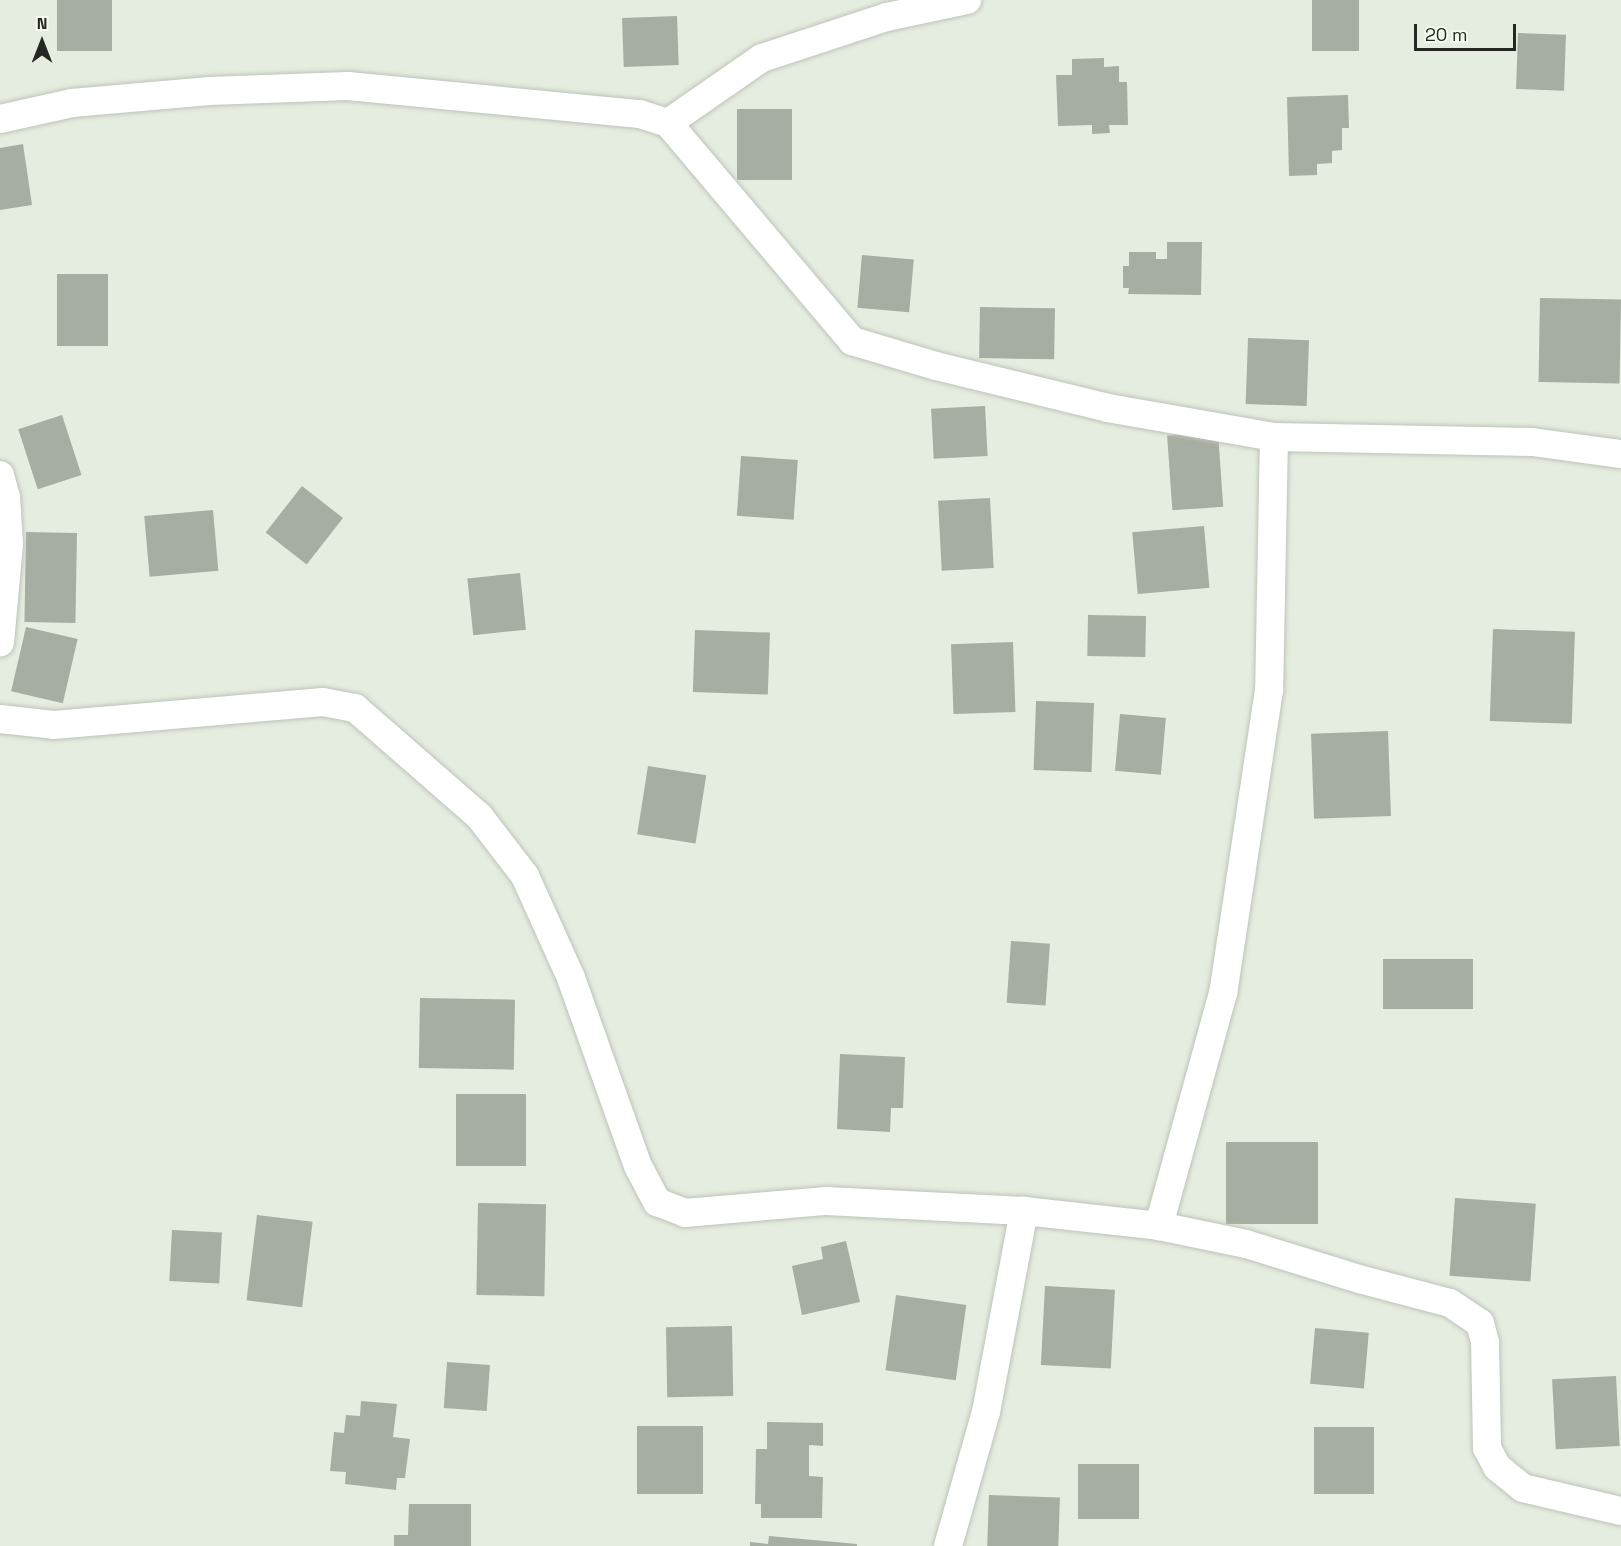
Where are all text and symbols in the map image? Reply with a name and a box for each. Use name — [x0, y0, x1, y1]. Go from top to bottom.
north arrow — [12, 12, 72, 72]
scale bar — [1417, 12, 1519, 50]
text: N — [37, 13, 47, 34]
text: 20 m — [1425, 23, 1468, 46]

